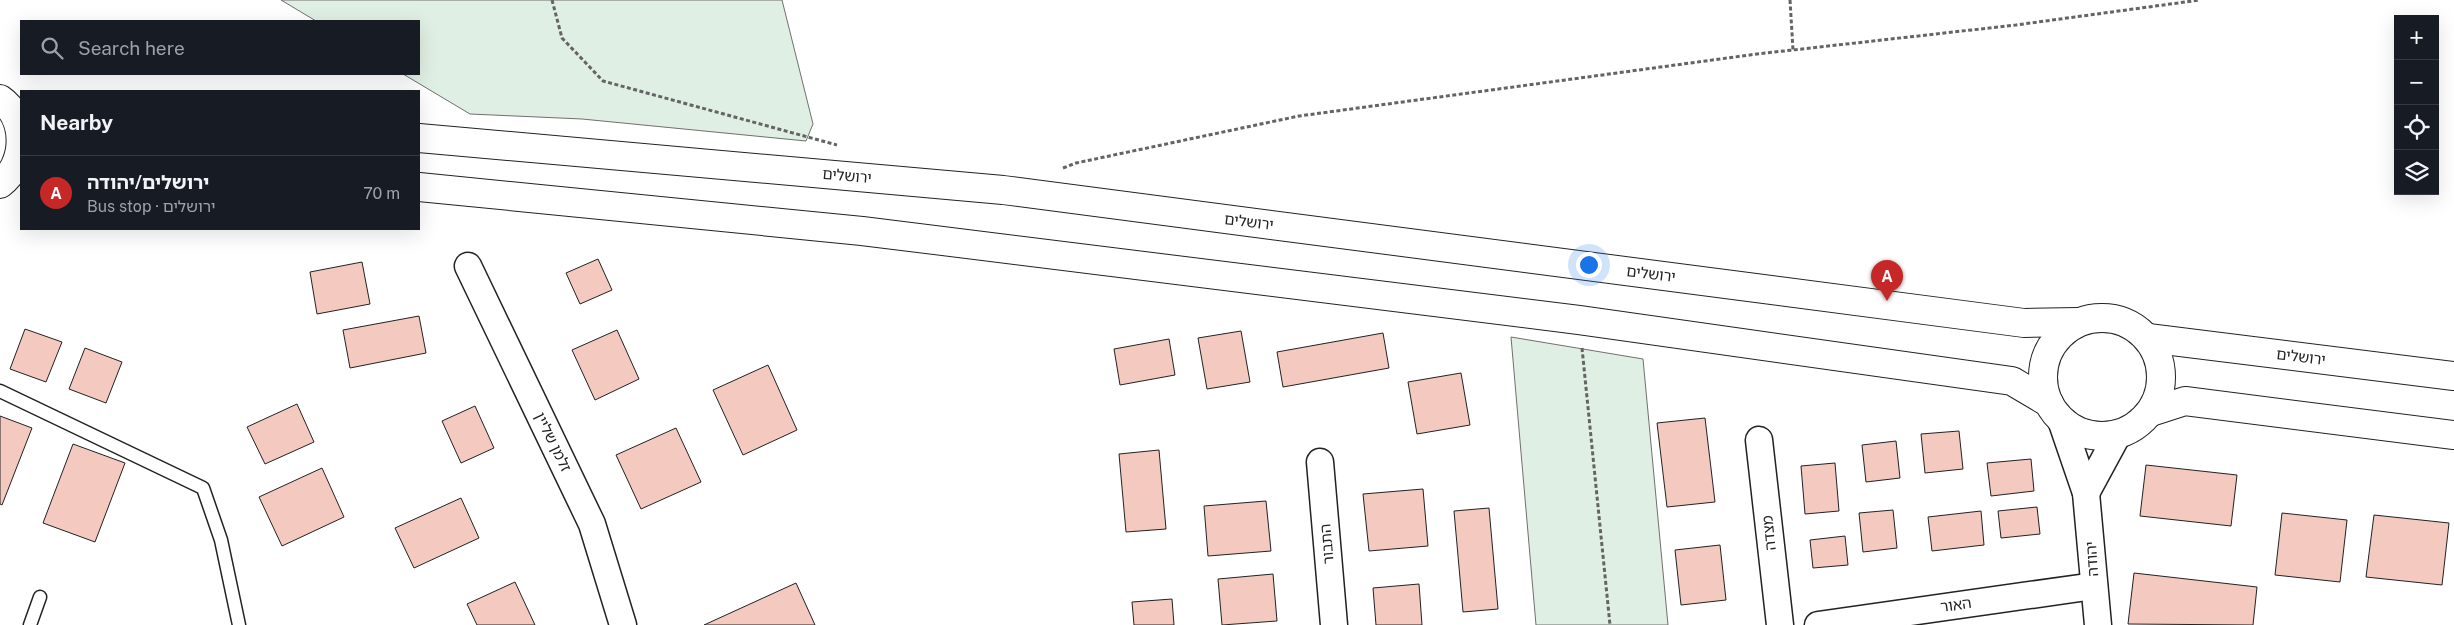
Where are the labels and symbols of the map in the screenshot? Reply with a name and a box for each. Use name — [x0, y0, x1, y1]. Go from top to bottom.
street label: ירושלים — [822, 165, 872, 186]
street label: ירושלים — [1223, 210, 1275, 233]
your location — [1576, 252, 1602, 278]
pin: A — [1871, 260, 1903, 301]
street label: ירושלים — [1625, 262, 1677, 285]
street label: ירושלים — [2275, 345, 2327, 368]
street label: זלמן שליין — [532, 409, 575, 474]
street label: מצדה — [1758, 515, 1779, 551]
street label: התבור — [1316, 523, 1337, 565]
street label: יהודה — [2082, 541, 2101, 577]
street label: האור — [1939, 594, 1973, 615]

